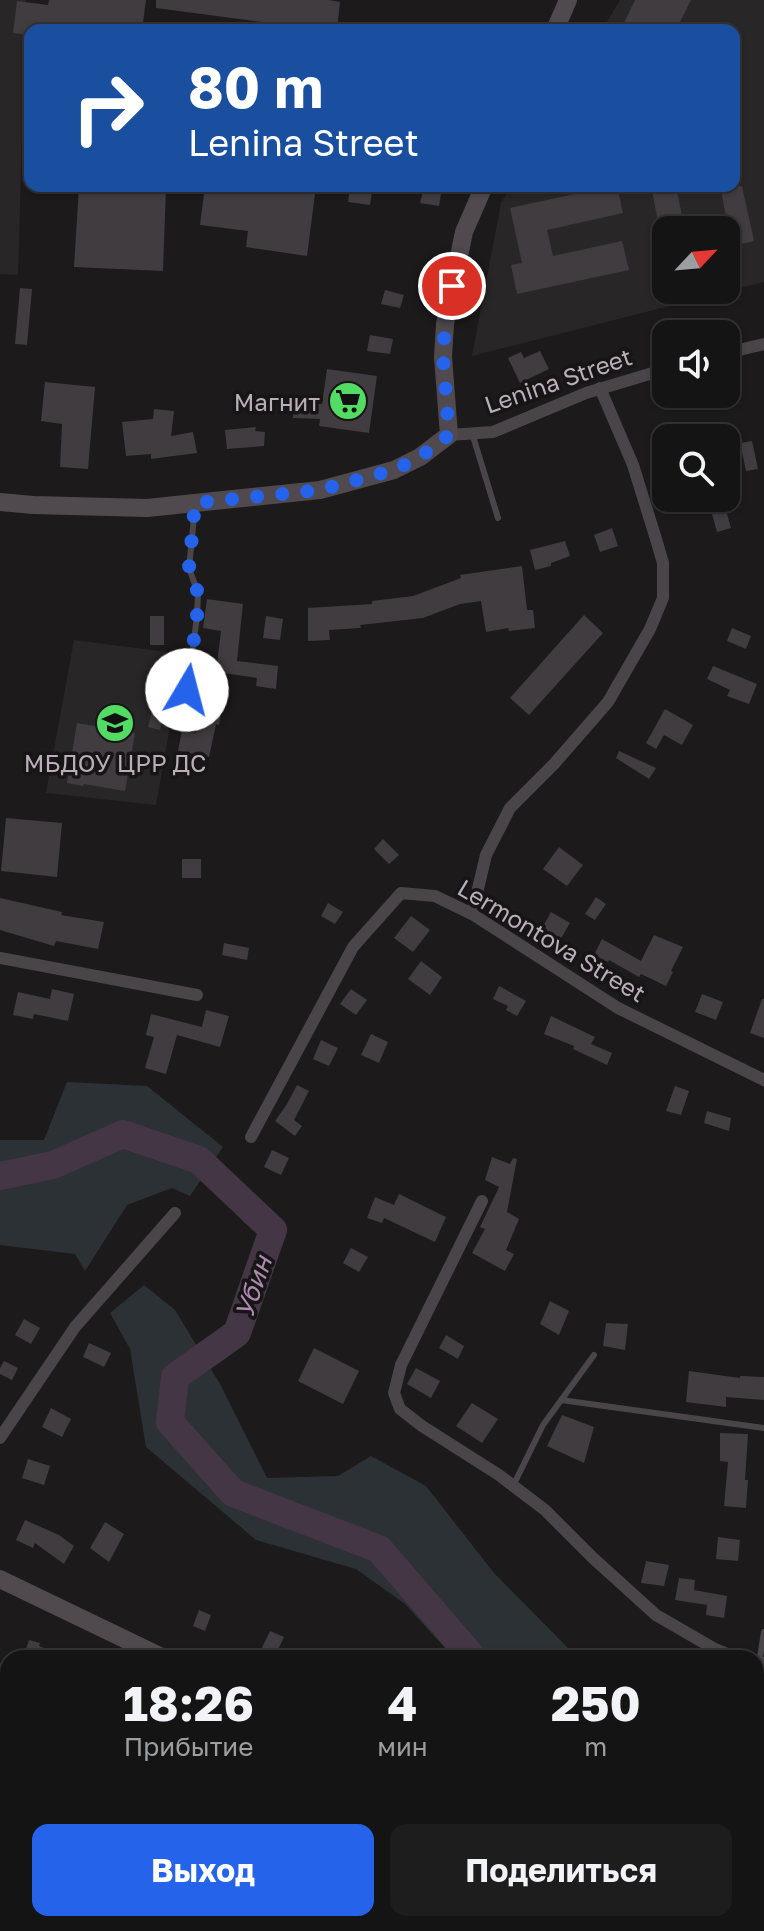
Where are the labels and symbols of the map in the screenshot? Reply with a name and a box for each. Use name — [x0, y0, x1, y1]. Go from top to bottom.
north arrow — [652, 216, 740, 304]
pin — [418, 252, 486, 320]
street label: Lenina Street — [481, 341, 635, 419]
supermarket icon: Магнит — [327, 380, 369, 422]
place label: Магнит — [234, 387, 320, 416]
position arrow — [145, 648, 229, 732]
school or university icon: МБДОУ ЦРР ДС — [94, 702, 136, 744]
place label: МБДОУ ЦРР ДС — [24, 748, 206, 777]
street label: Lermontova Street — [453, 873, 651, 1007]
water label: Убин — [228, 1250, 279, 1322]

